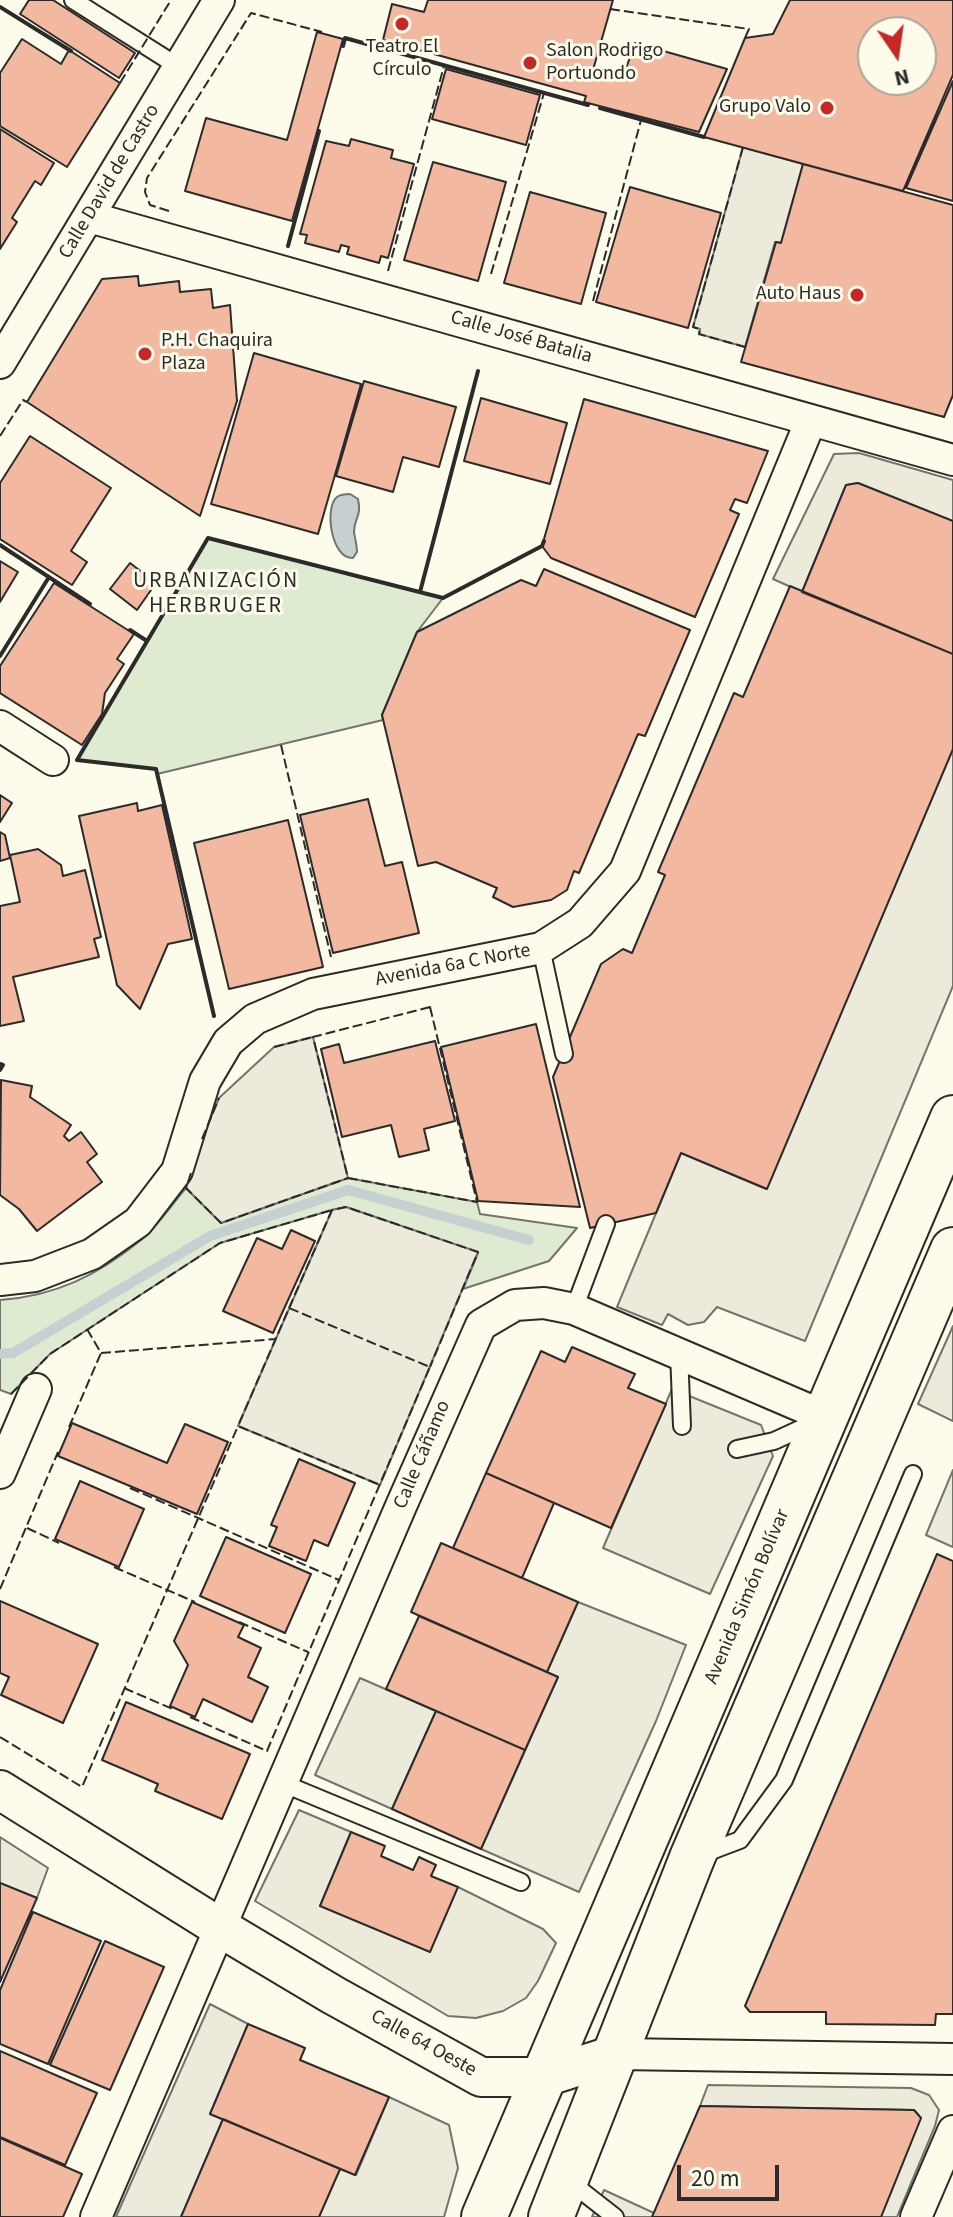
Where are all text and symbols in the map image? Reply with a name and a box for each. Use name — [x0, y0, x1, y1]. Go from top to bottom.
marker: Teatro El Círculo — [393, 15, 411, 33]
north arrow — [857, 16, 937, 96]
place label: Teatro El Círculo — [366, 36, 438, 83]
place label: Salon Rodrigo Portuondo — [546, 40, 663, 87]
marker: Salon Rodrigo Portuondo — [521, 54, 539, 72]
text: N — [891, 60, 913, 95]
place label: Grupo Valo — [719, 96, 811, 120]
marker: Grupo Valo — [818, 99, 836, 117]
street label: Calle David de Castro — [54, 100, 166, 264]
place label: Auto Haus — [756, 283, 841, 307]
marker: Auto Haus — [848, 286, 866, 304]
street label: Calle José Batalia — [447, 306, 595, 370]
place label: P.H. Chaquira Plaza — [161, 330, 273, 377]
marker: P.H. Chaquira Plaza — [136, 345, 154, 363]
district label: URBANIZACIÓN HERBRUGER — [133, 569, 299, 620]
street label: Avenida 6a C Norte — [373, 939, 533, 993]
street label: Calle Cáñamo — [389, 1397, 457, 1513]
street label: Avenida Simón Bolívar — [700, 1506, 796, 1688]
street label: Calle 64 Oeste — [366, 2005, 480, 2083]
scale bar — [681, 2149, 783, 2199]
text: 20 m — [691, 2161, 740, 2196]

